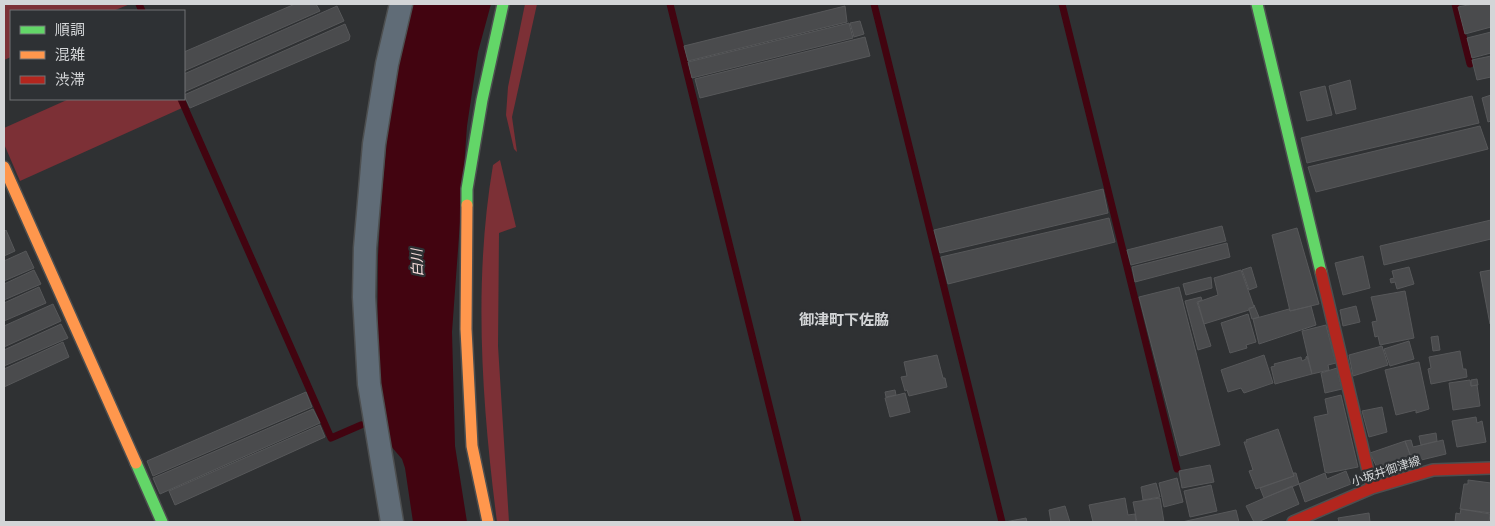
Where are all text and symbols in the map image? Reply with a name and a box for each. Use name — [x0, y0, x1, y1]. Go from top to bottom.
legend — [10, 10, 185, 100]
text: 順調 — [55, 21, 85, 38]
text: 混雑 — [55, 46, 85, 63]
text: 渋滞 — [55, 71, 85, 88]
water label: 白川 — [408, 247, 425, 277]
district label: 御津町下佐脇 — [799, 311, 889, 328]
street label: 小坂井御津線 — [1350, 453, 1422, 489]

